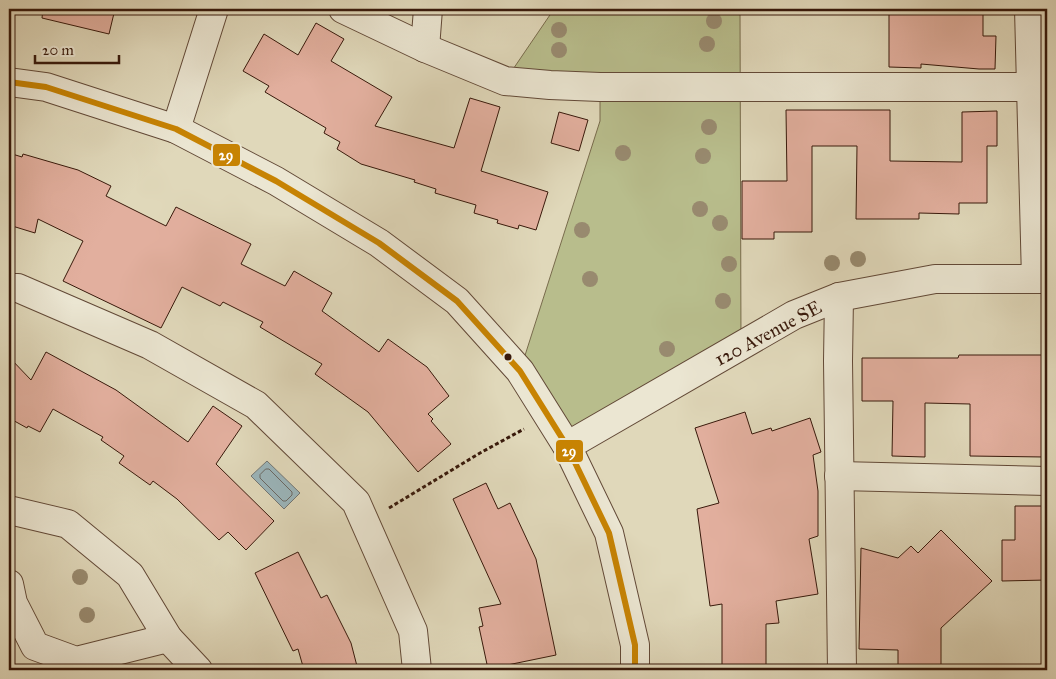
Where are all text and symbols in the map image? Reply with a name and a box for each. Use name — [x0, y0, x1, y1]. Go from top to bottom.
scale bar — [35, 32, 119, 64]
text: 20 m — [42, 41, 74, 59]
line badge: 29 — [212, 143, 241, 167]
text: 29 — [219, 147, 233, 165]
street label: 120 Avenue SE — [711, 295, 826, 371]
unlabelled marker — [503, 352, 513, 362]
line badge: 29 — [555, 439, 584, 463]
text: 29 — [562, 443, 576, 461]

